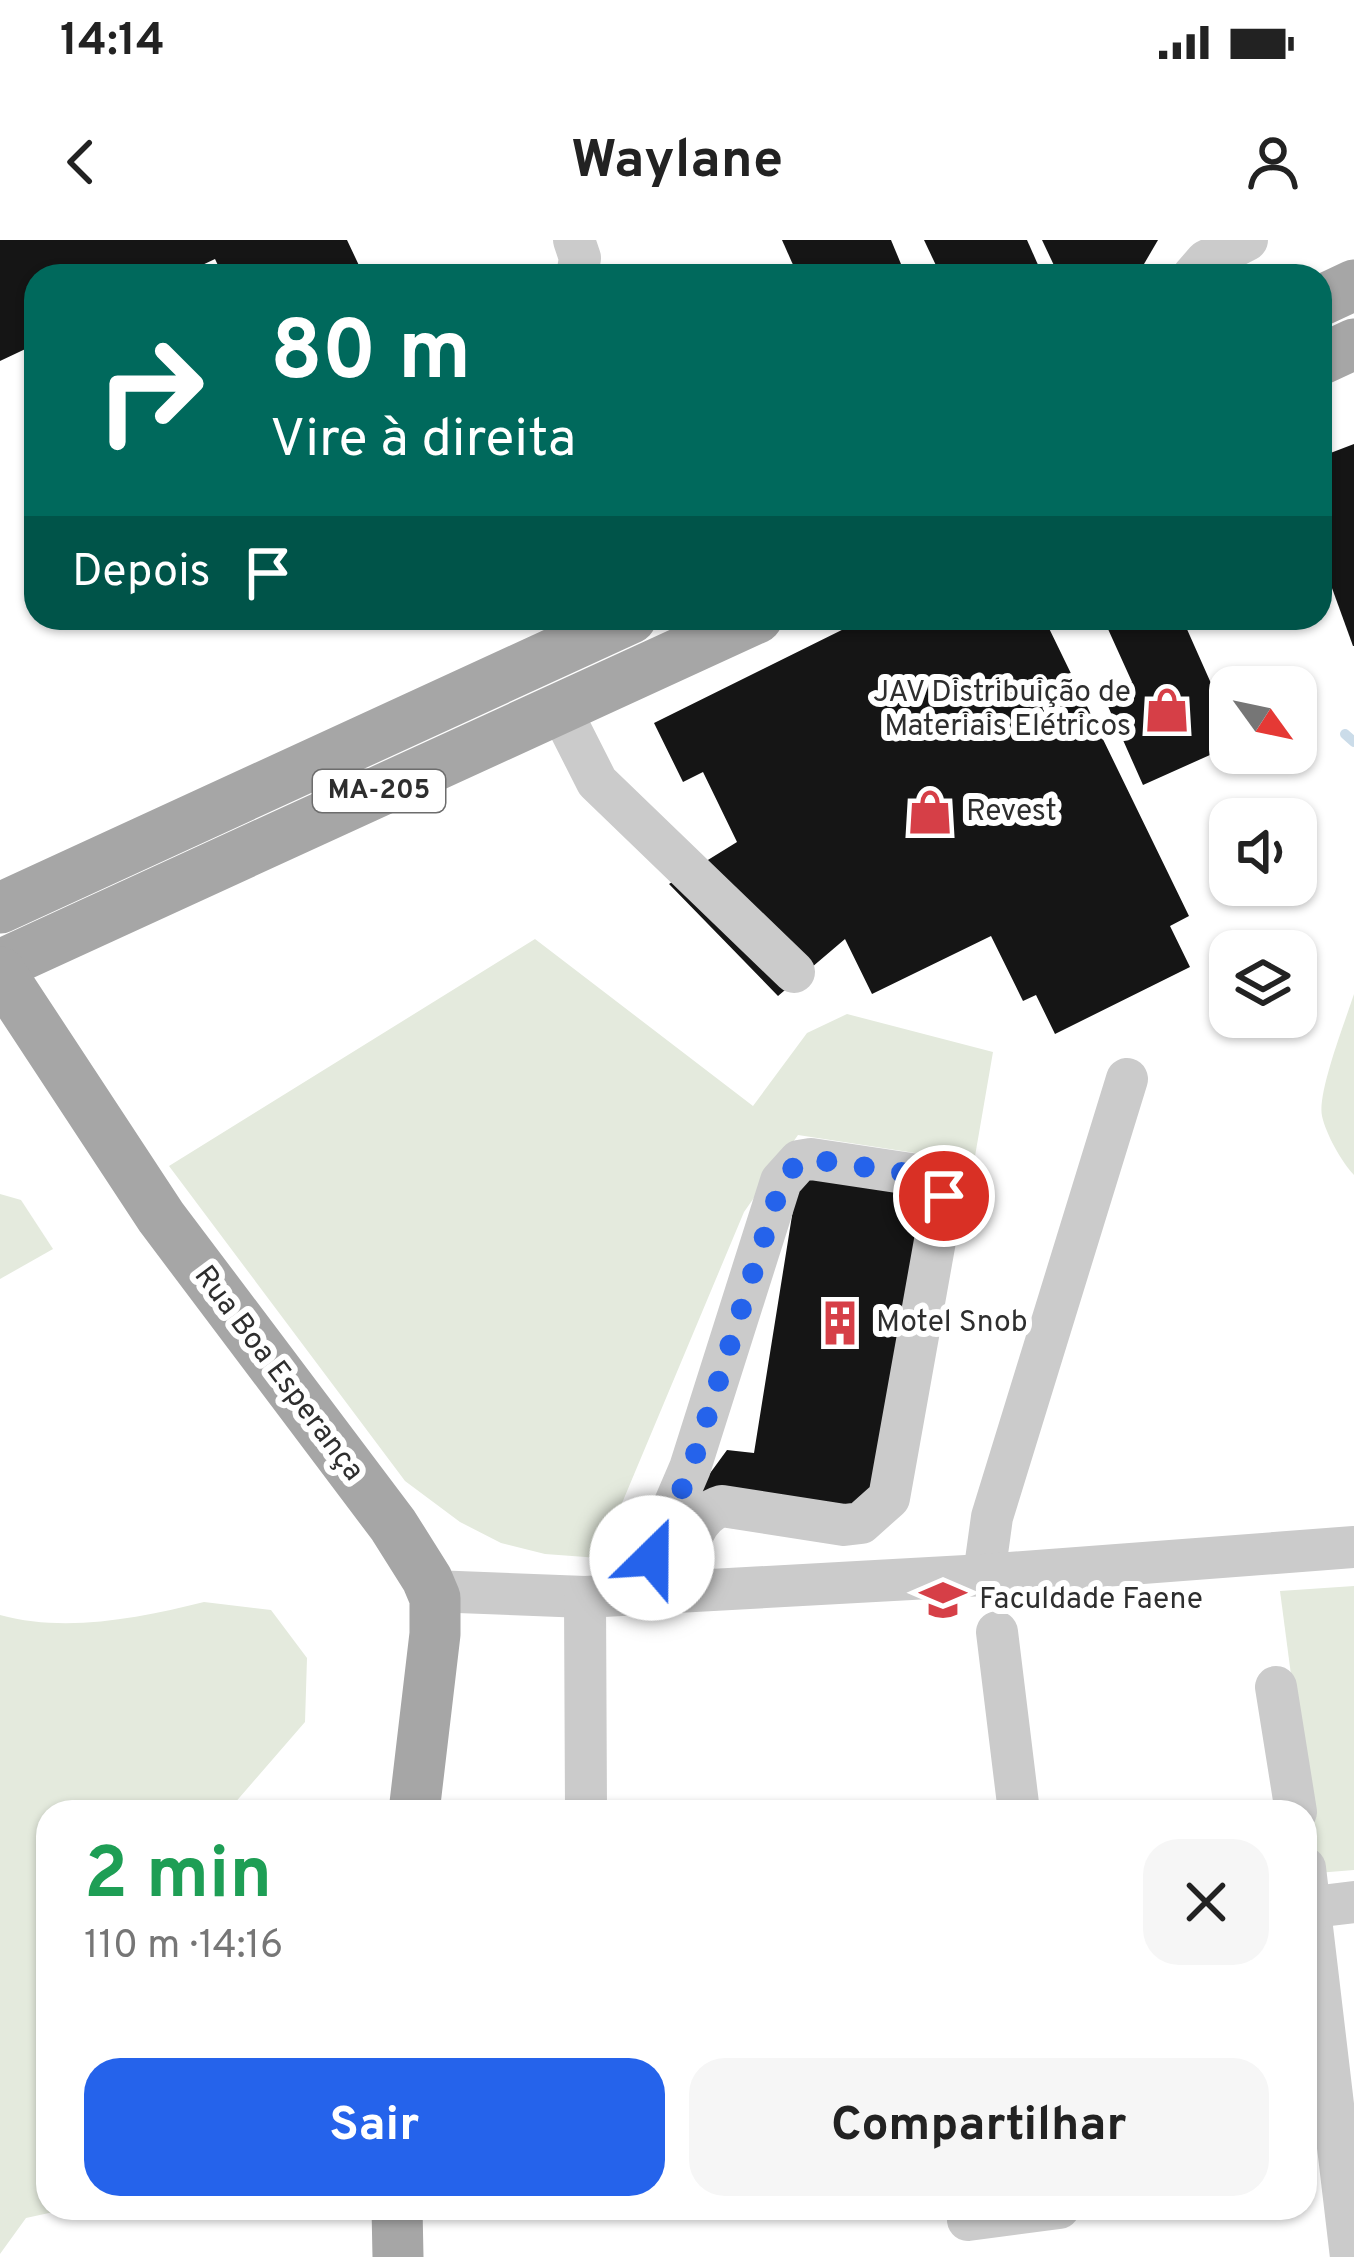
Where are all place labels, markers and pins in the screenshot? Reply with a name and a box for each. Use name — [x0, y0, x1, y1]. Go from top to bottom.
place label: JAV Distribuição de Materiais Elétricos — [873, 675, 1131, 746]
shop icon: JAV Distribuição de Materiais Elétricos — [1142, 685, 1192, 735]
shop icon: Revest — [905, 787, 955, 837]
place label: Revest — [966, 794, 1057, 831]
pin — [893, 1145, 995, 1247]
building icon: Motel Snob — [815, 1298, 865, 1348]
place label: Motel Snob — [876, 1305, 1028, 1342]
school or university icon: Faculdade Faene — [918, 1575, 968, 1625]
place label: Faculdade Faene — [979, 1582, 1203, 1619]

